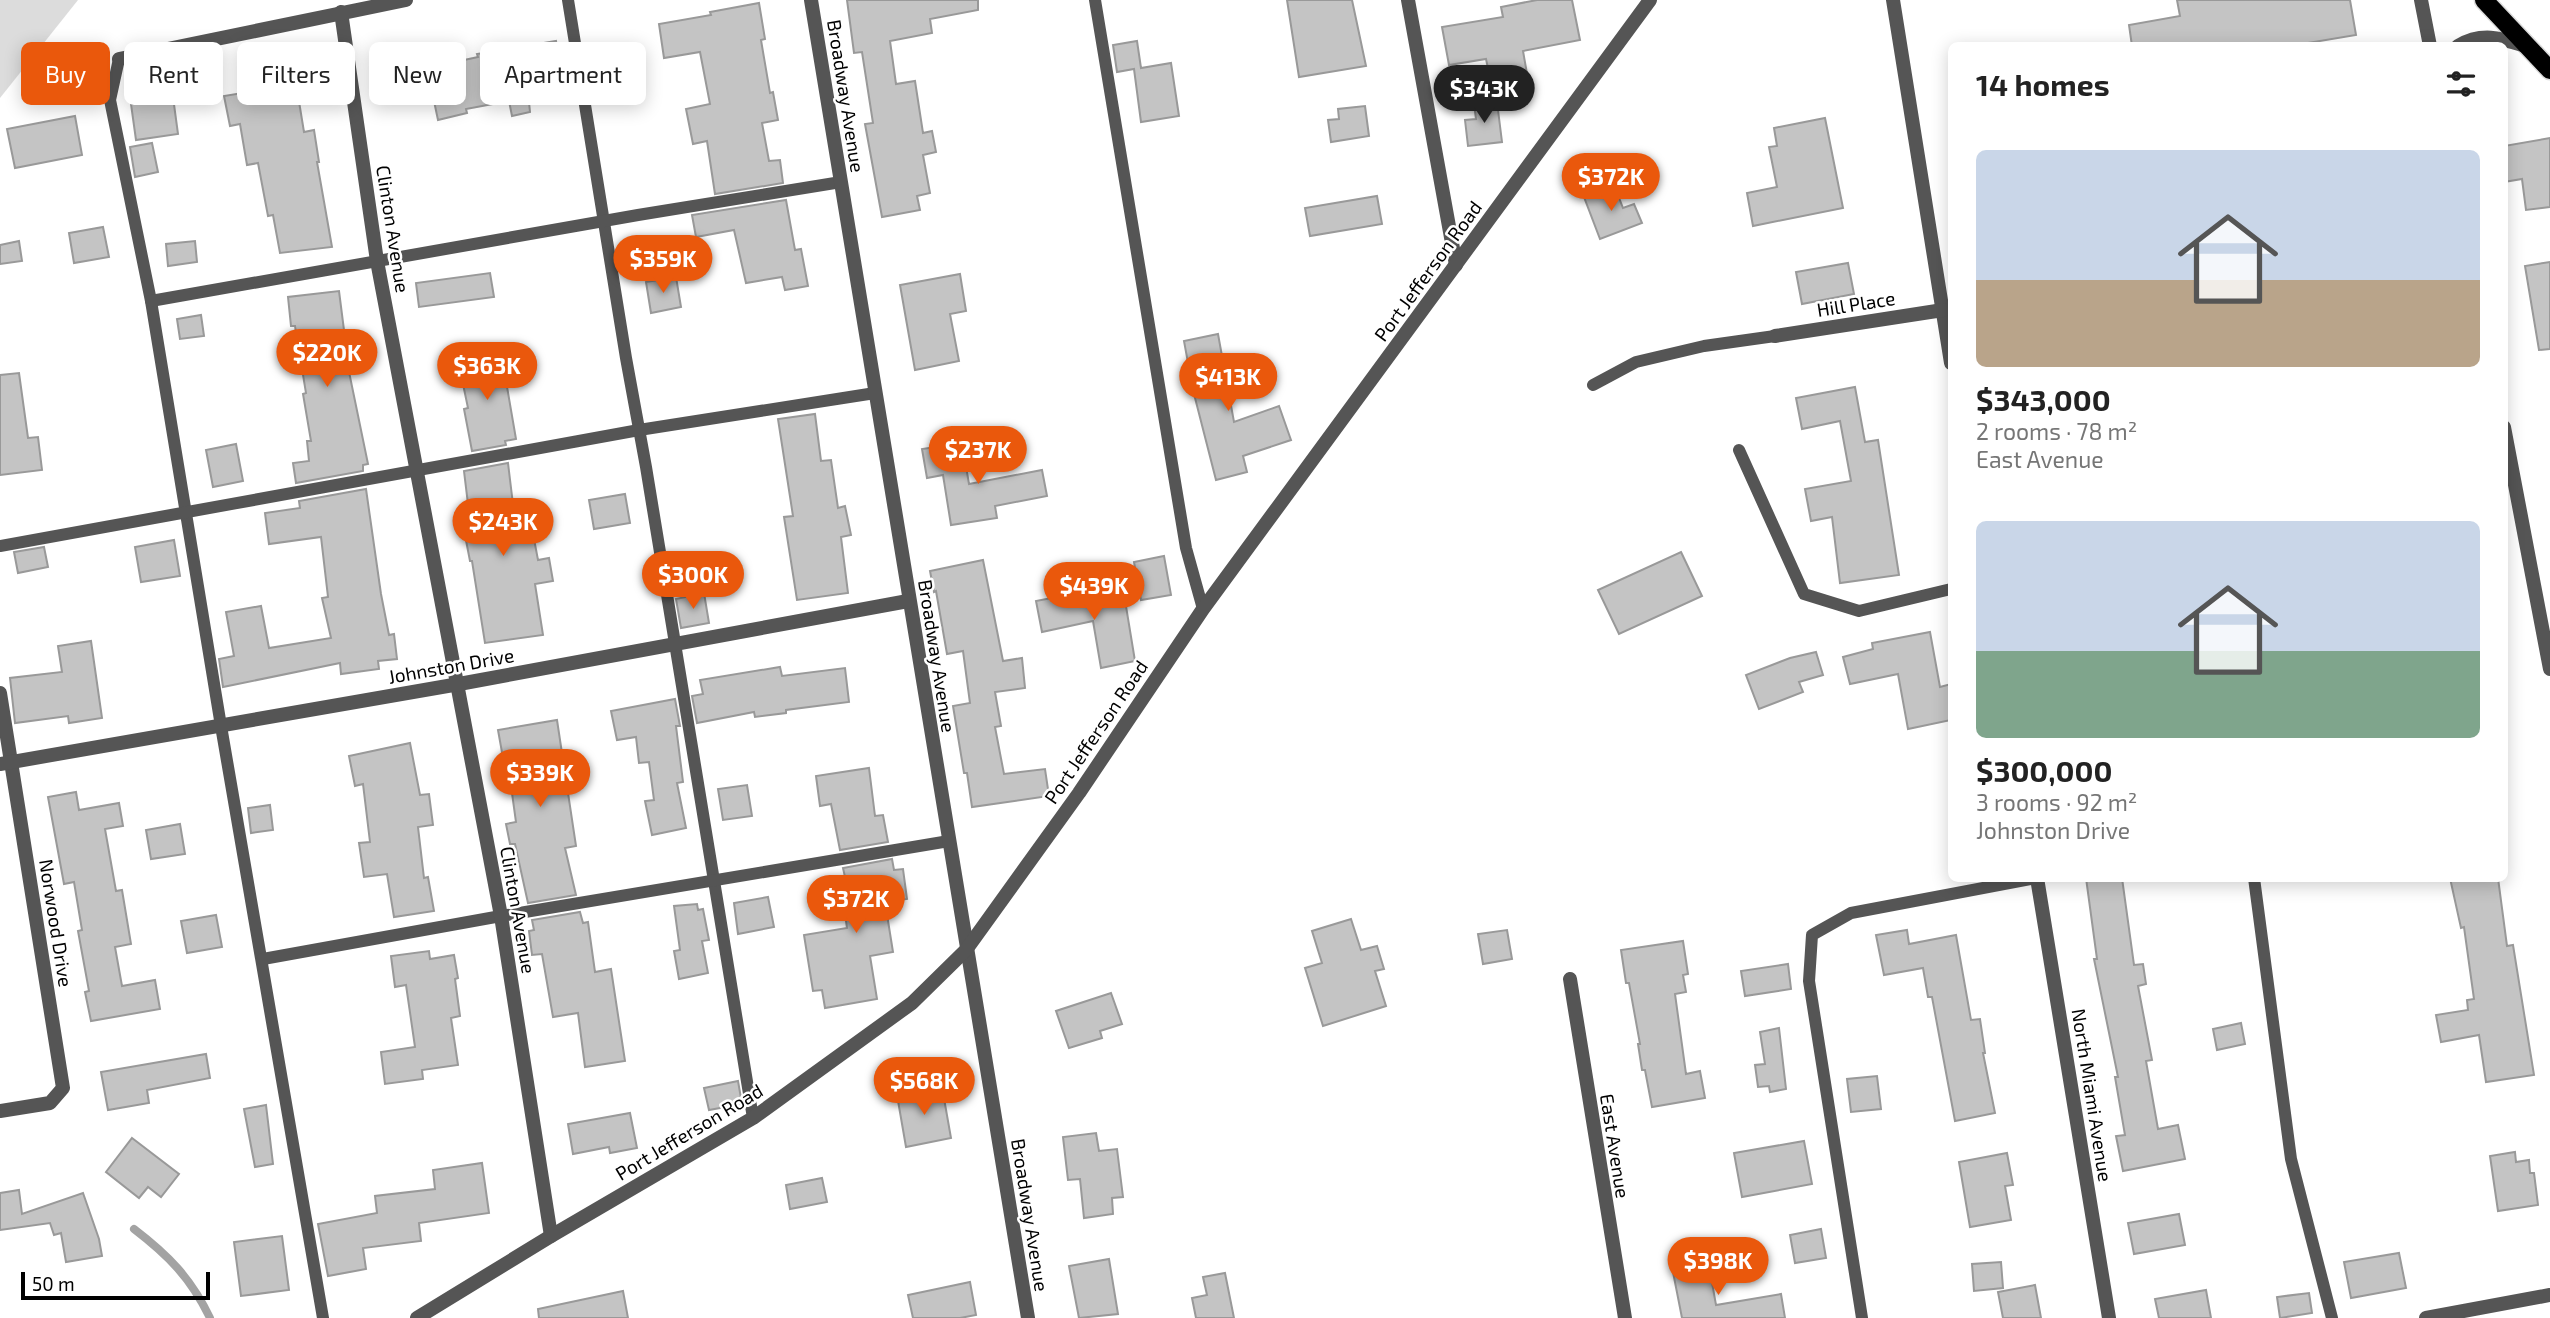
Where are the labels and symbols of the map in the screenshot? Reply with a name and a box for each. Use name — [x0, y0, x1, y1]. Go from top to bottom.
street label: Broadway Avenue — [823, 18, 870, 174]
pin: $343K — [1435, 66, 1533, 125]
pin: $372K — [1562, 154, 1660, 213]
street label: Clinton Avenue — [372, 164, 415, 294]
street label: Port Jefferson Road — [1369, 196, 1486, 345]
pin: $359K — [614, 236, 712, 295]
street label: Hill Place — [1815, 286, 1897, 321]
pin: $220K — [278, 330, 376, 389]
pin: $363K — [438, 342, 536, 402]
pin: $413K — [1179, 354, 1277, 413]
pin: $237K — [929, 426, 1027, 486]
pin: $243K — [454, 498, 552, 558]
pin: $300K — [644, 552, 742, 611]
pin: $439K — [1045, 562, 1143, 622]
street label: Broadway Avenue — [914, 578, 961, 734]
street label: Johnston Drive — [386, 643, 516, 688]
street label: Port Jefferson Road — [1039, 656, 1152, 808]
pin: $339K — [491, 750, 589, 809]
street label: Clinton Avenue — [496, 845, 541, 975]
street label: Norwood Drive — [35, 857, 78, 989]
pin: $372K — [807, 876, 905, 935]
street label: North Miami Avenue — [2067, 1007, 2118, 1183]
pin: $568K — [875, 1058, 973, 1117]
street label: Port Jefferson Road — [611, 1078, 767, 1185]
street label: East Avenue — [1596, 1092, 1635, 1200]
street label: Broadway Avenue — [1007, 1137, 1054, 1293]
pin: $398K — [1669, 1238, 1767, 1297]
scale bar — [21, 1269, 210, 1301]

